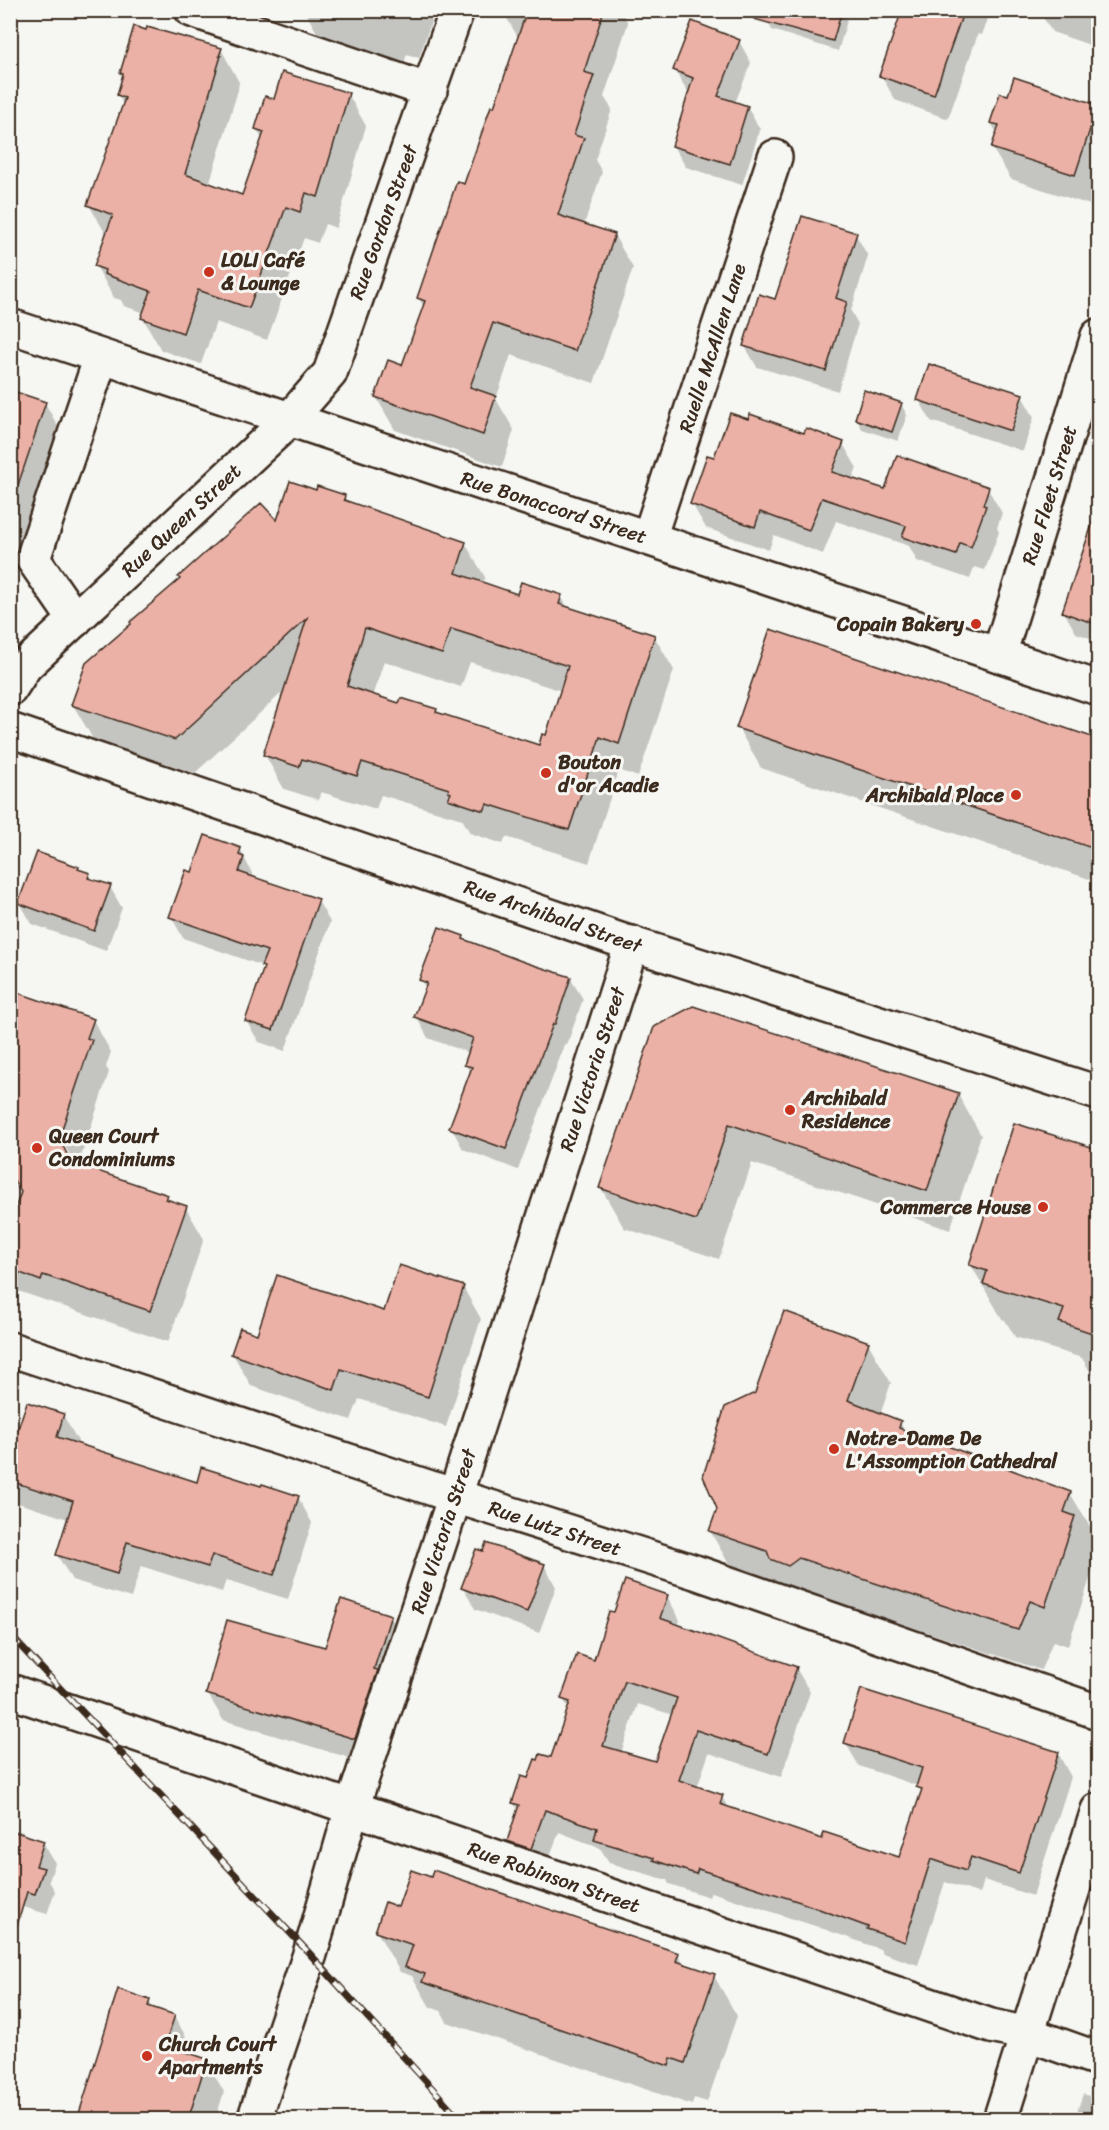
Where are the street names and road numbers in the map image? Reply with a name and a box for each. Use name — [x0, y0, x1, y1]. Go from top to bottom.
street label: Rue Gordon Street — [339, 139, 428, 305]
street label: Ruelle McAllen Lane — [669, 259, 756, 437]
street label: Rue Fleet Street — [1012, 421, 1087, 569]
street label: Rue Queen Street — [113, 455, 250, 586]
street label: Rue Bonaccord Street — [456, 461, 652, 554]
street label: Rue Archibald Street — [459, 870, 647, 964]
street label: Rue Victoria Street — [549, 981, 636, 1156]
street label: Rue Victoria Street — [400, 1443, 487, 1618]
street label: Rue Lutz Street — [484, 1491, 626, 1567]
street label: Rue Robinson Street — [463, 1832, 645, 1923]

